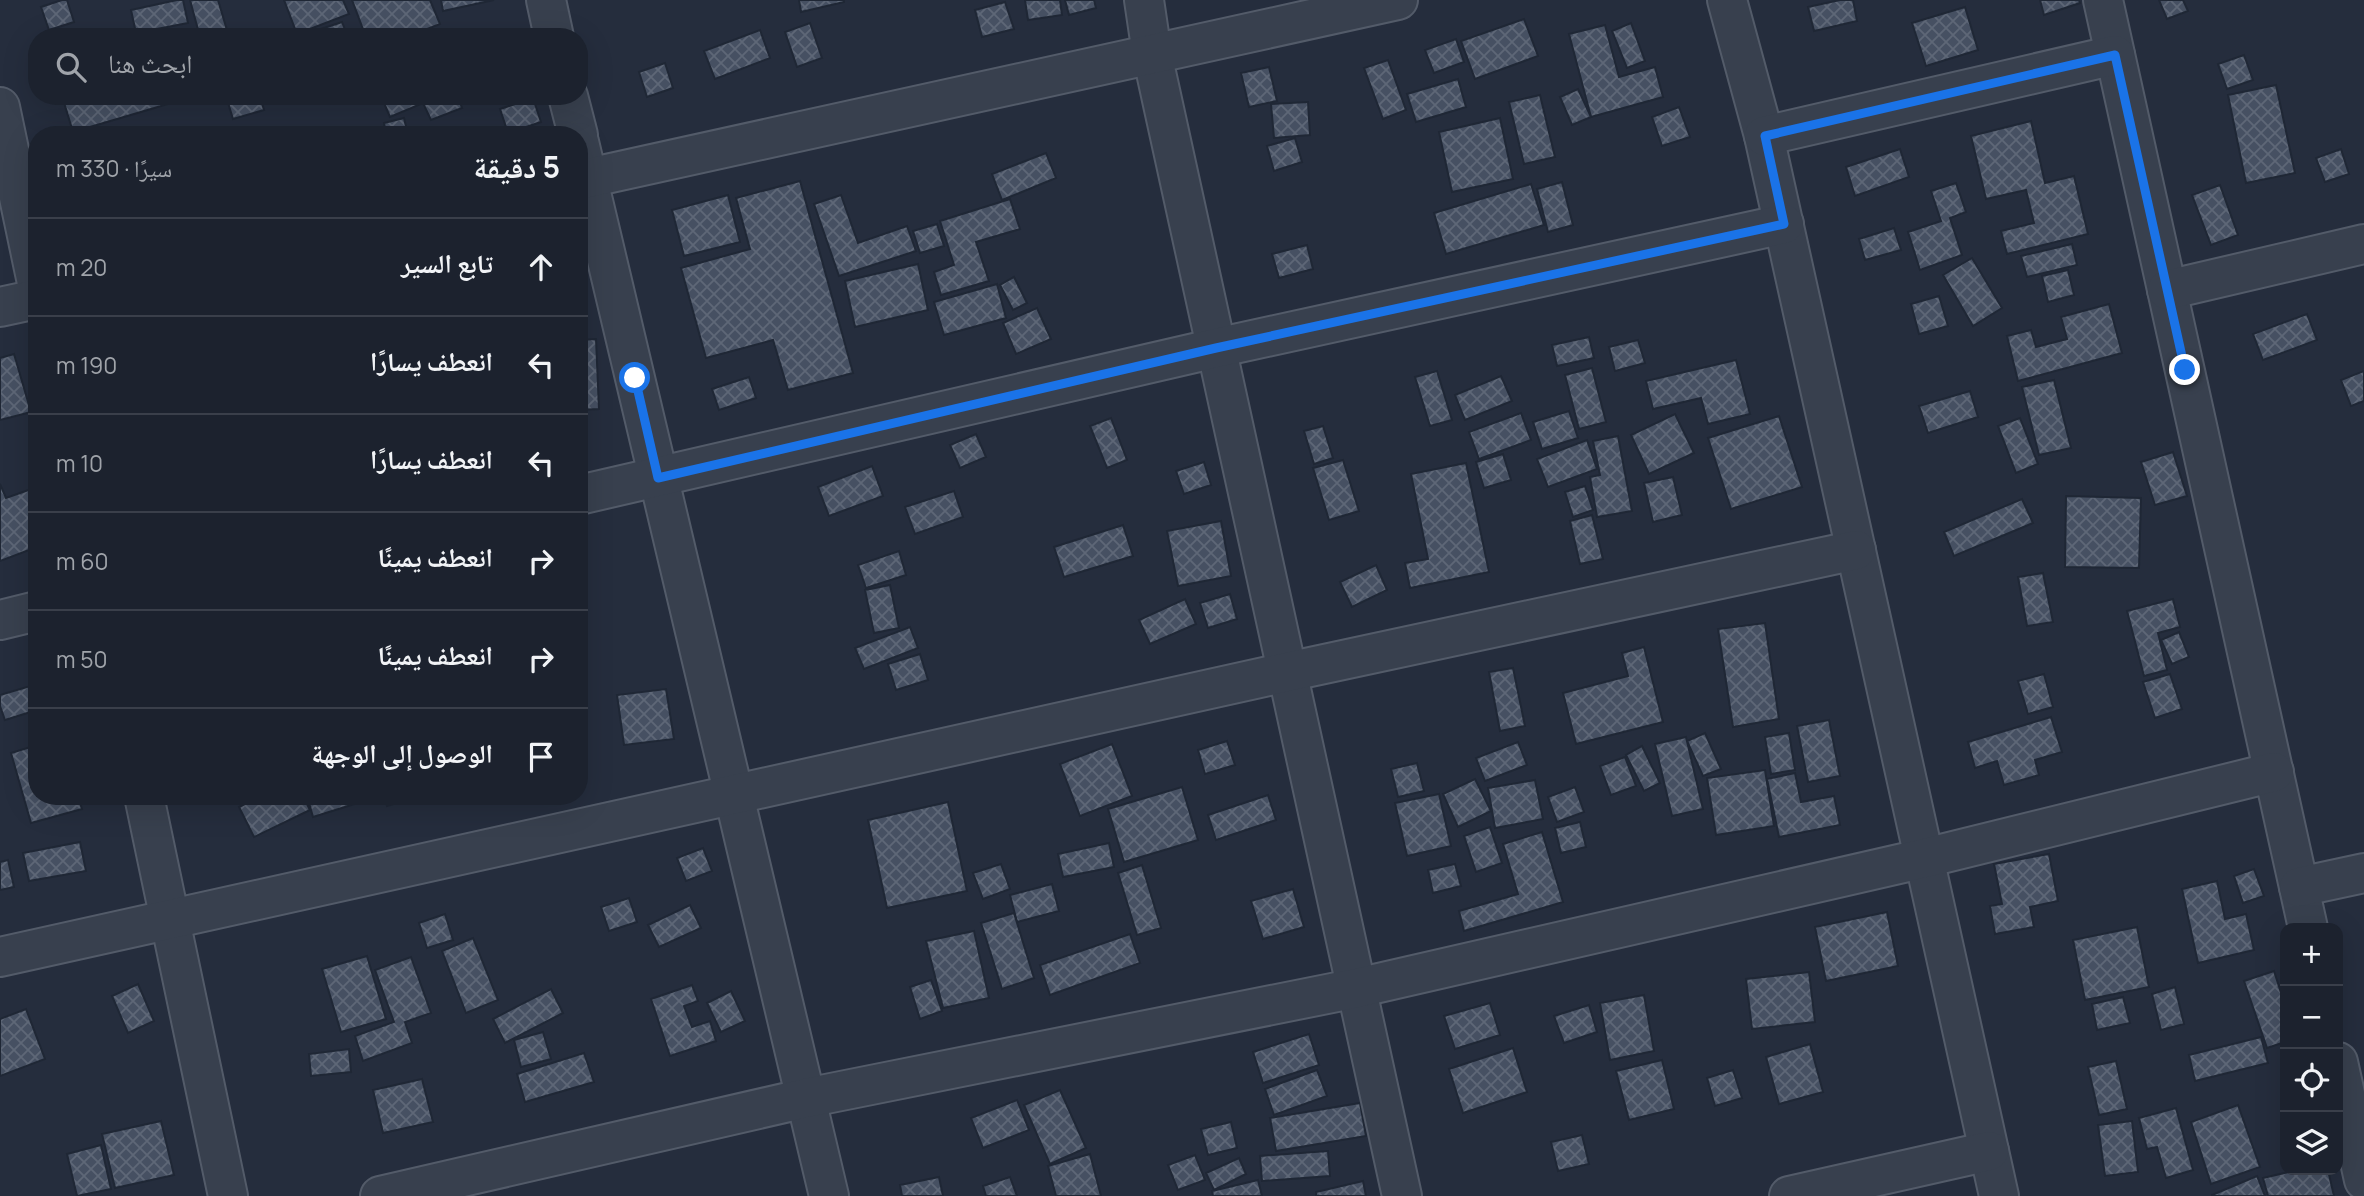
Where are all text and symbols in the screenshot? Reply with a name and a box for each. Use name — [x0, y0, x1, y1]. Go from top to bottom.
search box — [28, 28, 588, 105]
text: ابحث هنا — [108, 45, 192, 81]
icon: search — [52, 48, 90, 86]
text: 5 دقيقة — [473, 146, 560, 187]
text: سيرًا · 330 m — [56, 152, 172, 184]
text: تابع السير — [401, 245, 493, 281]
icon: ahead — [522, 248, 560, 286]
text: 20 m — [56, 251, 107, 283]
text: انعطف يسارًا — [370, 343, 493, 379]
icon: left — [522, 346, 560, 384]
text: 190 m — [56, 349, 117, 381]
route end — [2169, 354, 2200, 385]
route start — [619, 362, 650, 393]
text: انعطف يسارًا — [370, 441, 493, 477]
icon: left — [522, 444, 560, 482]
text: 10 m — [56, 447, 103, 479]
text: انعطف يمينًا — [378, 539, 493, 575]
icon: right — [522, 542, 560, 580]
text: 60 m — [56, 545, 108, 577]
text: انعطف يمينًا — [378, 637, 493, 673]
icon: right — [522, 640, 560, 678]
text: 50 m — [56, 643, 107, 675]
text: الوصول إلى الوجهة — [312, 735, 493, 771]
icon: arrive — [522, 738, 560, 776]
map controls — [2280, 923, 2343, 1175]
button: + — [2280, 923, 2343, 986]
button: − — [2280, 986, 2343, 1049]
button: locate — [2280, 1049, 2343, 1112]
button: layers — [2280, 1112, 2343, 1175]

